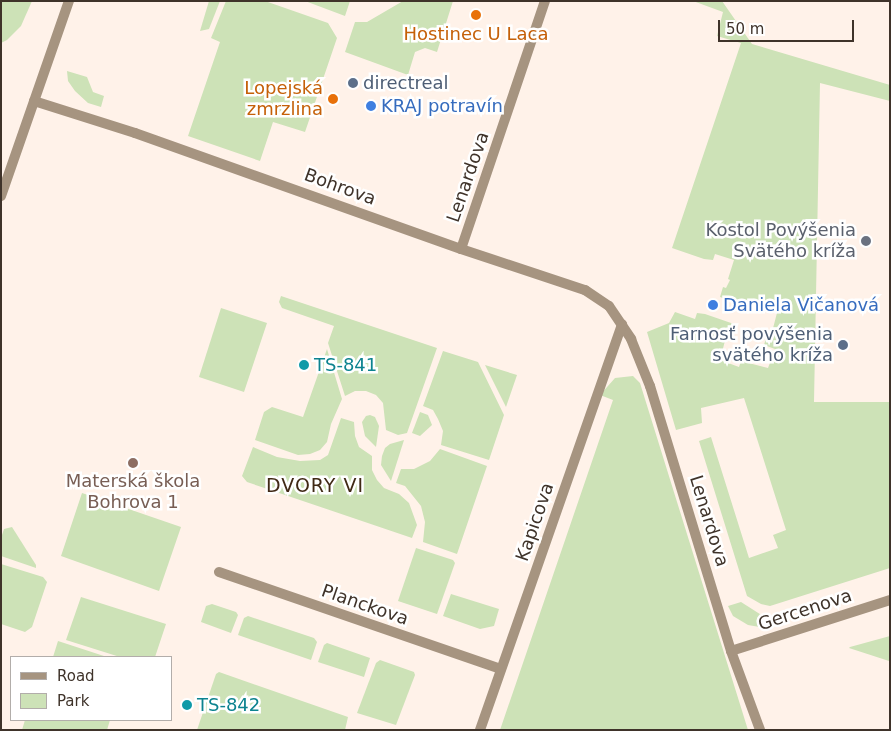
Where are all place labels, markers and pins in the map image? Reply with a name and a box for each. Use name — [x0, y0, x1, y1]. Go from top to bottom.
marker: Hostinec U Laca — [470, 9, 482, 21]
place label: Hostinec U Laca — [404, 23, 548, 45]
place label: directreal — [363, 72, 449, 94]
marker: directreal — [347, 77, 359, 89]
place label: Lopejská zmrzlina — [244, 78, 323, 120]
marker: Lopejská zmrzlina — [327, 93, 339, 105]
place label: KRAJ potravín — [381, 95, 503, 117]
marker: KRAJ potravín — [365, 100, 377, 112]
place label: Kostol Povýšenia Svätého kríža — [705, 220, 856, 262]
marker: Kostol Povýšenia Svätého kríža — [860, 235, 872, 247]
place label: Daniela Vičanová — [723, 294, 879, 316]
marker: Daniela Vičanová — [707, 299, 719, 311]
place label: Farnosť povýšenia svätého kríža — [670, 324, 833, 366]
marker: Farnosť povýšenia svätého kríža — [837, 339, 849, 351]
place label: TS-841 — [314, 354, 377, 376]
marker: TS-841 — [298, 359, 310, 371]
marker: Materská škola Bohrova 1 — [127, 457, 139, 469]
place label: Materská škola Bohrova 1 — [66, 471, 200, 514]
place label: TS-842 — [197, 694, 260, 716]
marker: TS-842 — [181, 699, 193, 711]

